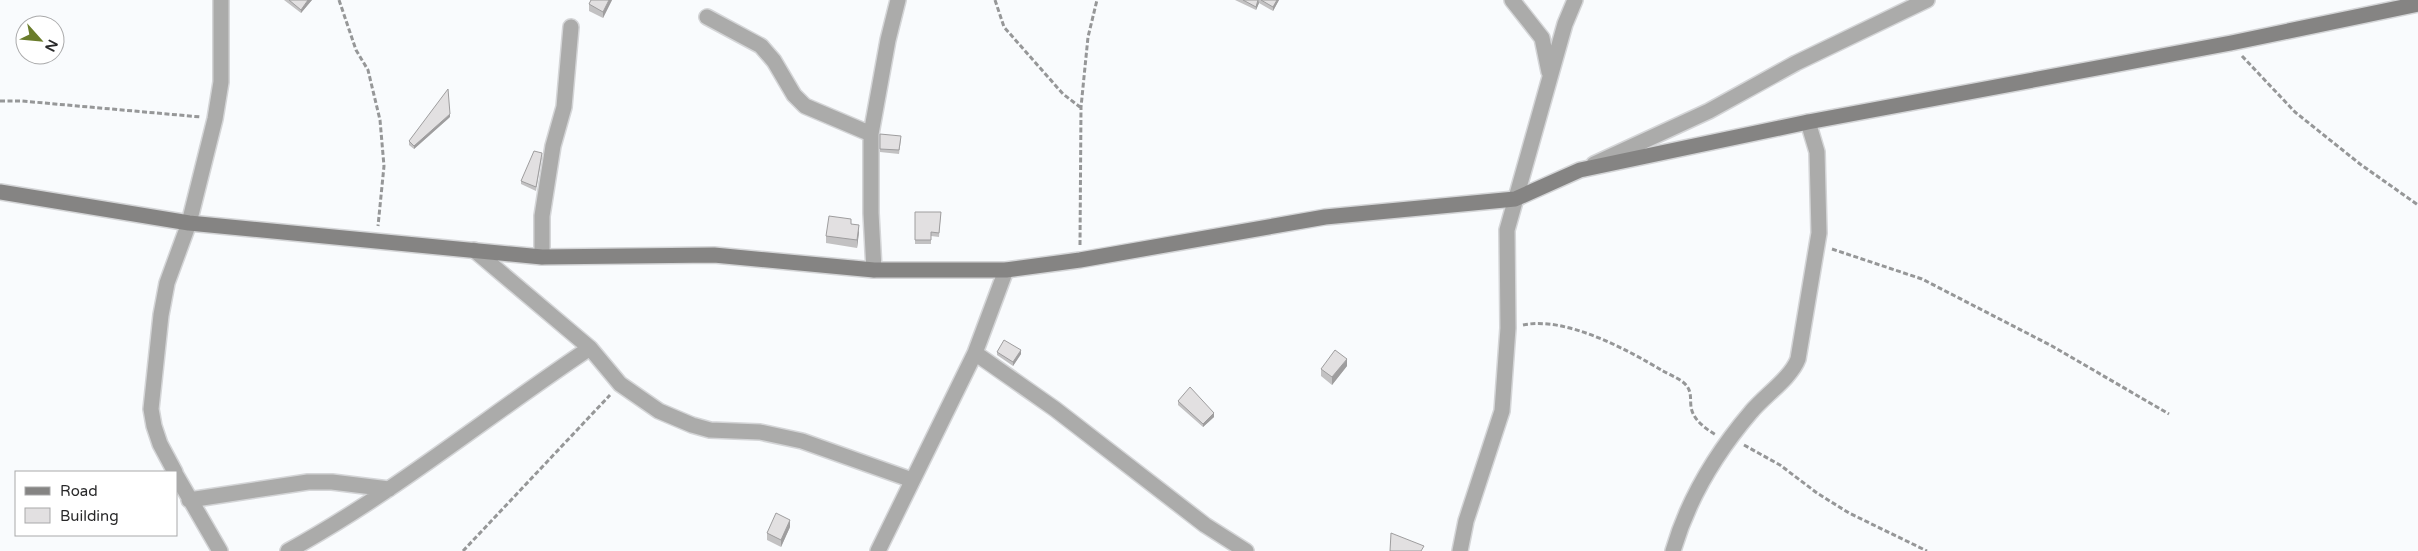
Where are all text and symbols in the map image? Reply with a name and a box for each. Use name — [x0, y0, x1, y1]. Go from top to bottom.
north arrow — [15, 15, 65, 65]
text: N — [41, 37, 61, 55]
legend — [15, 471, 178, 536]
text: Road — [60, 482, 98, 500]
text: Building — [60, 507, 119, 525]

